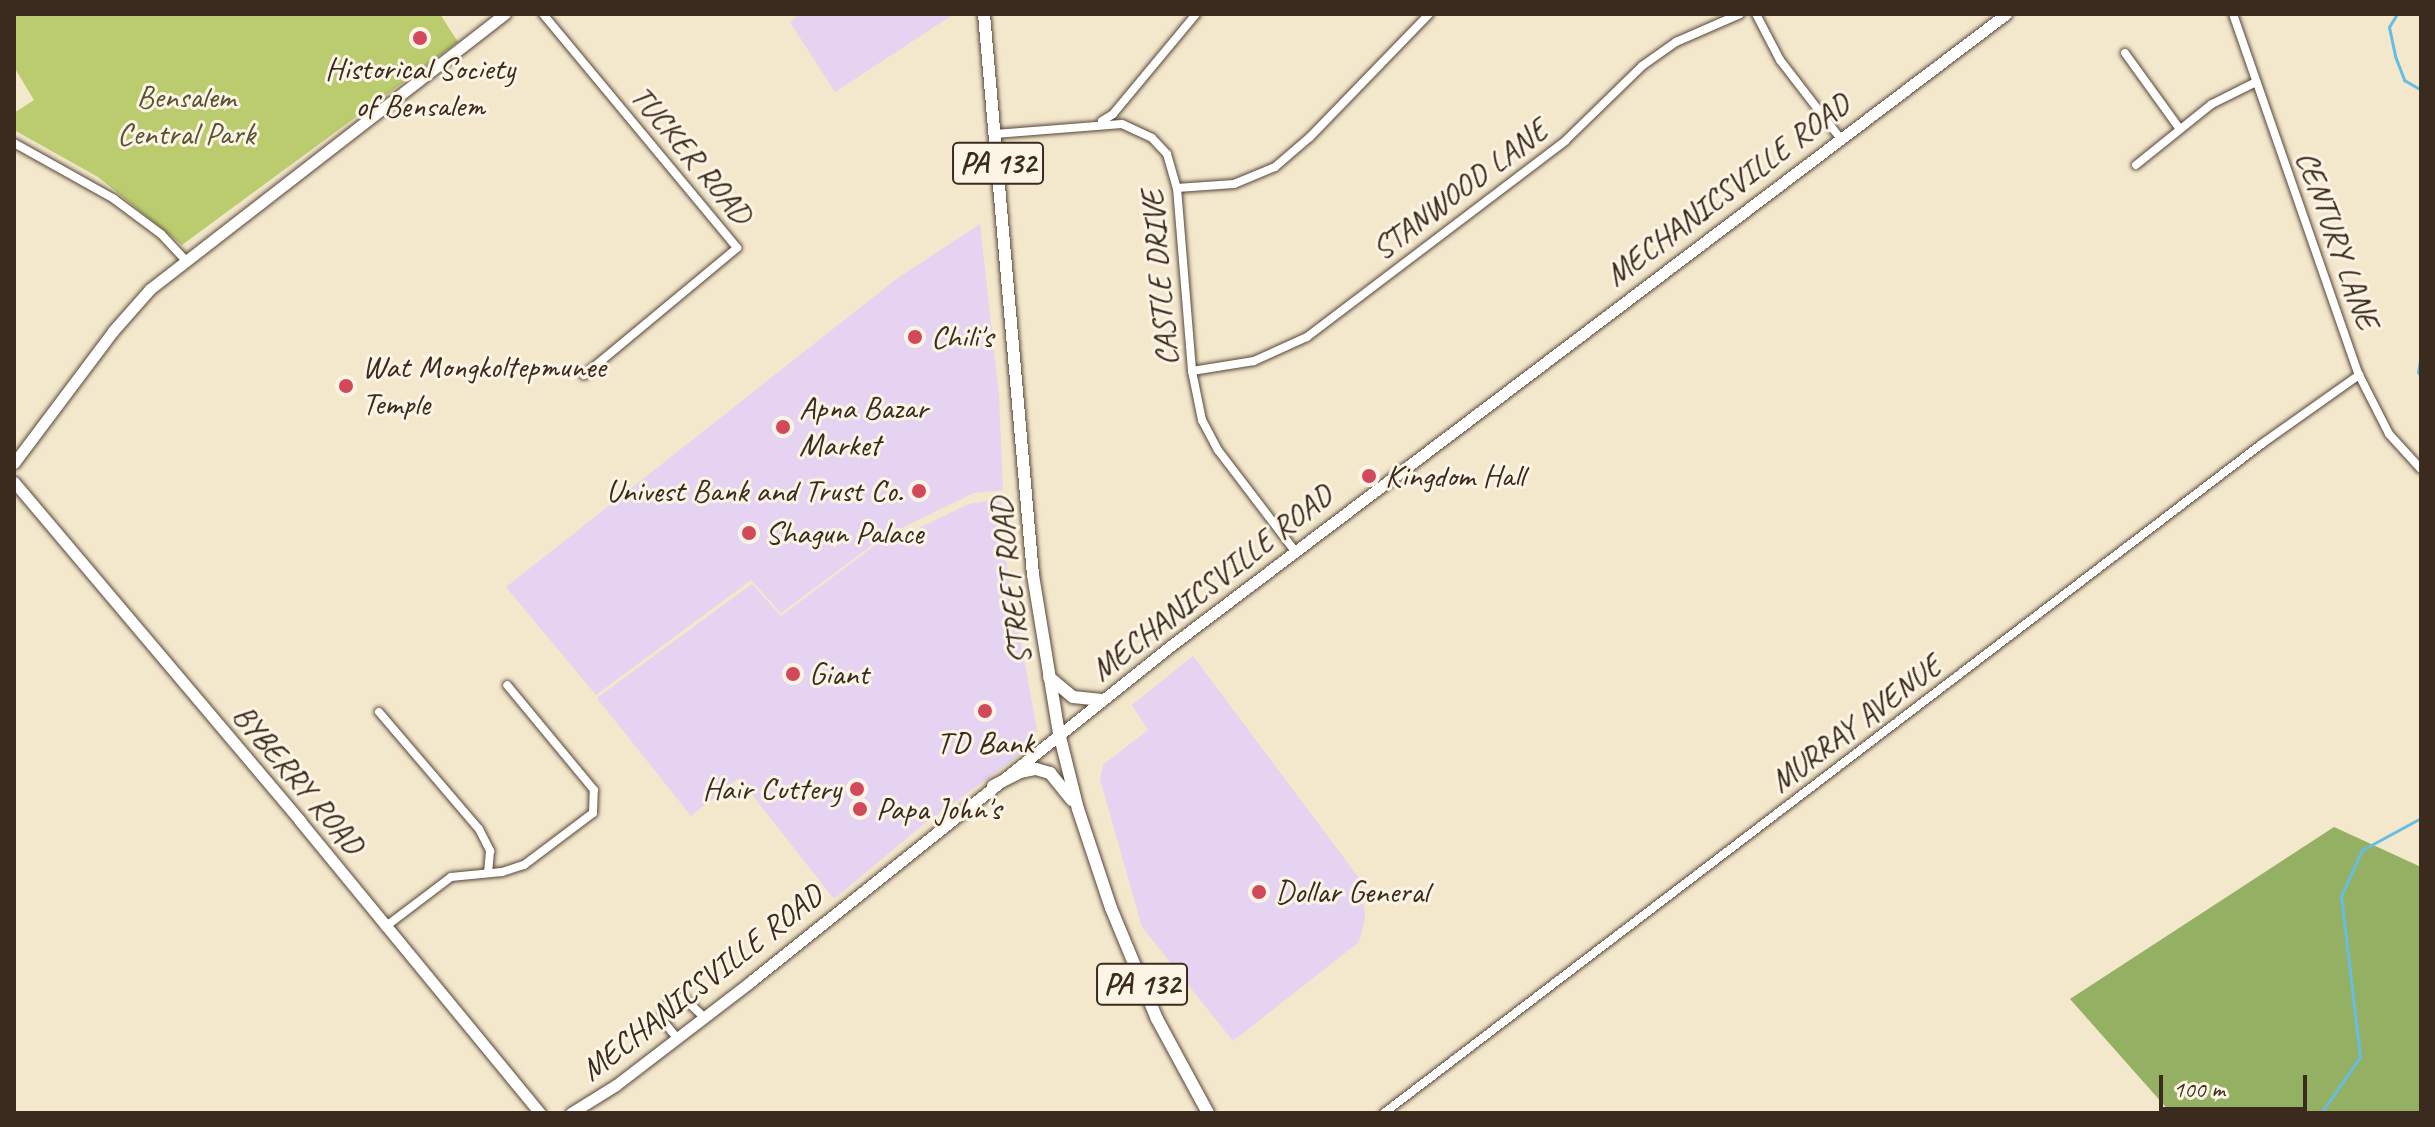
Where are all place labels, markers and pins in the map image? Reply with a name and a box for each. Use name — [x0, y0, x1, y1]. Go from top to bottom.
marker: Historical Society of Bensalem — [411, 29, 429, 47]
place label: Historical Society of Bensalem — [326, 51, 514, 126]
place label: Chili's — [931, 318, 993, 356]
marker: Chili's — [906, 328, 924, 346]
place label: Wat Mongkoltepmunee Temple — [362, 349, 604, 424]
marker: Wat Mongkoltepmunee Temple — [337, 377, 355, 395]
place label: Apna Bazar Market — [799, 390, 928, 465]
marker: Apna Bazar Market — [774, 418, 792, 436]
place label: Kingdom Hall — [1385, 457, 1525, 495]
marker: Kingdom Hall — [1360, 467, 1378, 485]
place label: Univest Bank and Trust Co. — [606, 472, 903, 510]
marker: Univest Bank and Trust Co. — [910, 482, 928, 500]
place label: Shagun Palace — [765, 514, 923, 552]
marker: Shagun Palace — [740, 524, 758, 542]
place label: Giant — [809, 655, 869, 693]
marker: Giant — [784, 665, 802, 683]
marker: TD Bank — [976, 702, 994, 720]
place label: TD Bank — [936, 724, 1034, 762]
place label: Hair Cuttery — [703, 770, 841, 808]
marker: Hair Cuttery — [848, 780, 866, 798]
place label: Papa John's — [876, 790, 1001, 828]
marker: Papa John's — [851, 800, 869, 818]
place label: Dollar General — [1275, 873, 1429, 911]
marker: Dollar General — [1250, 883, 1268, 901]

